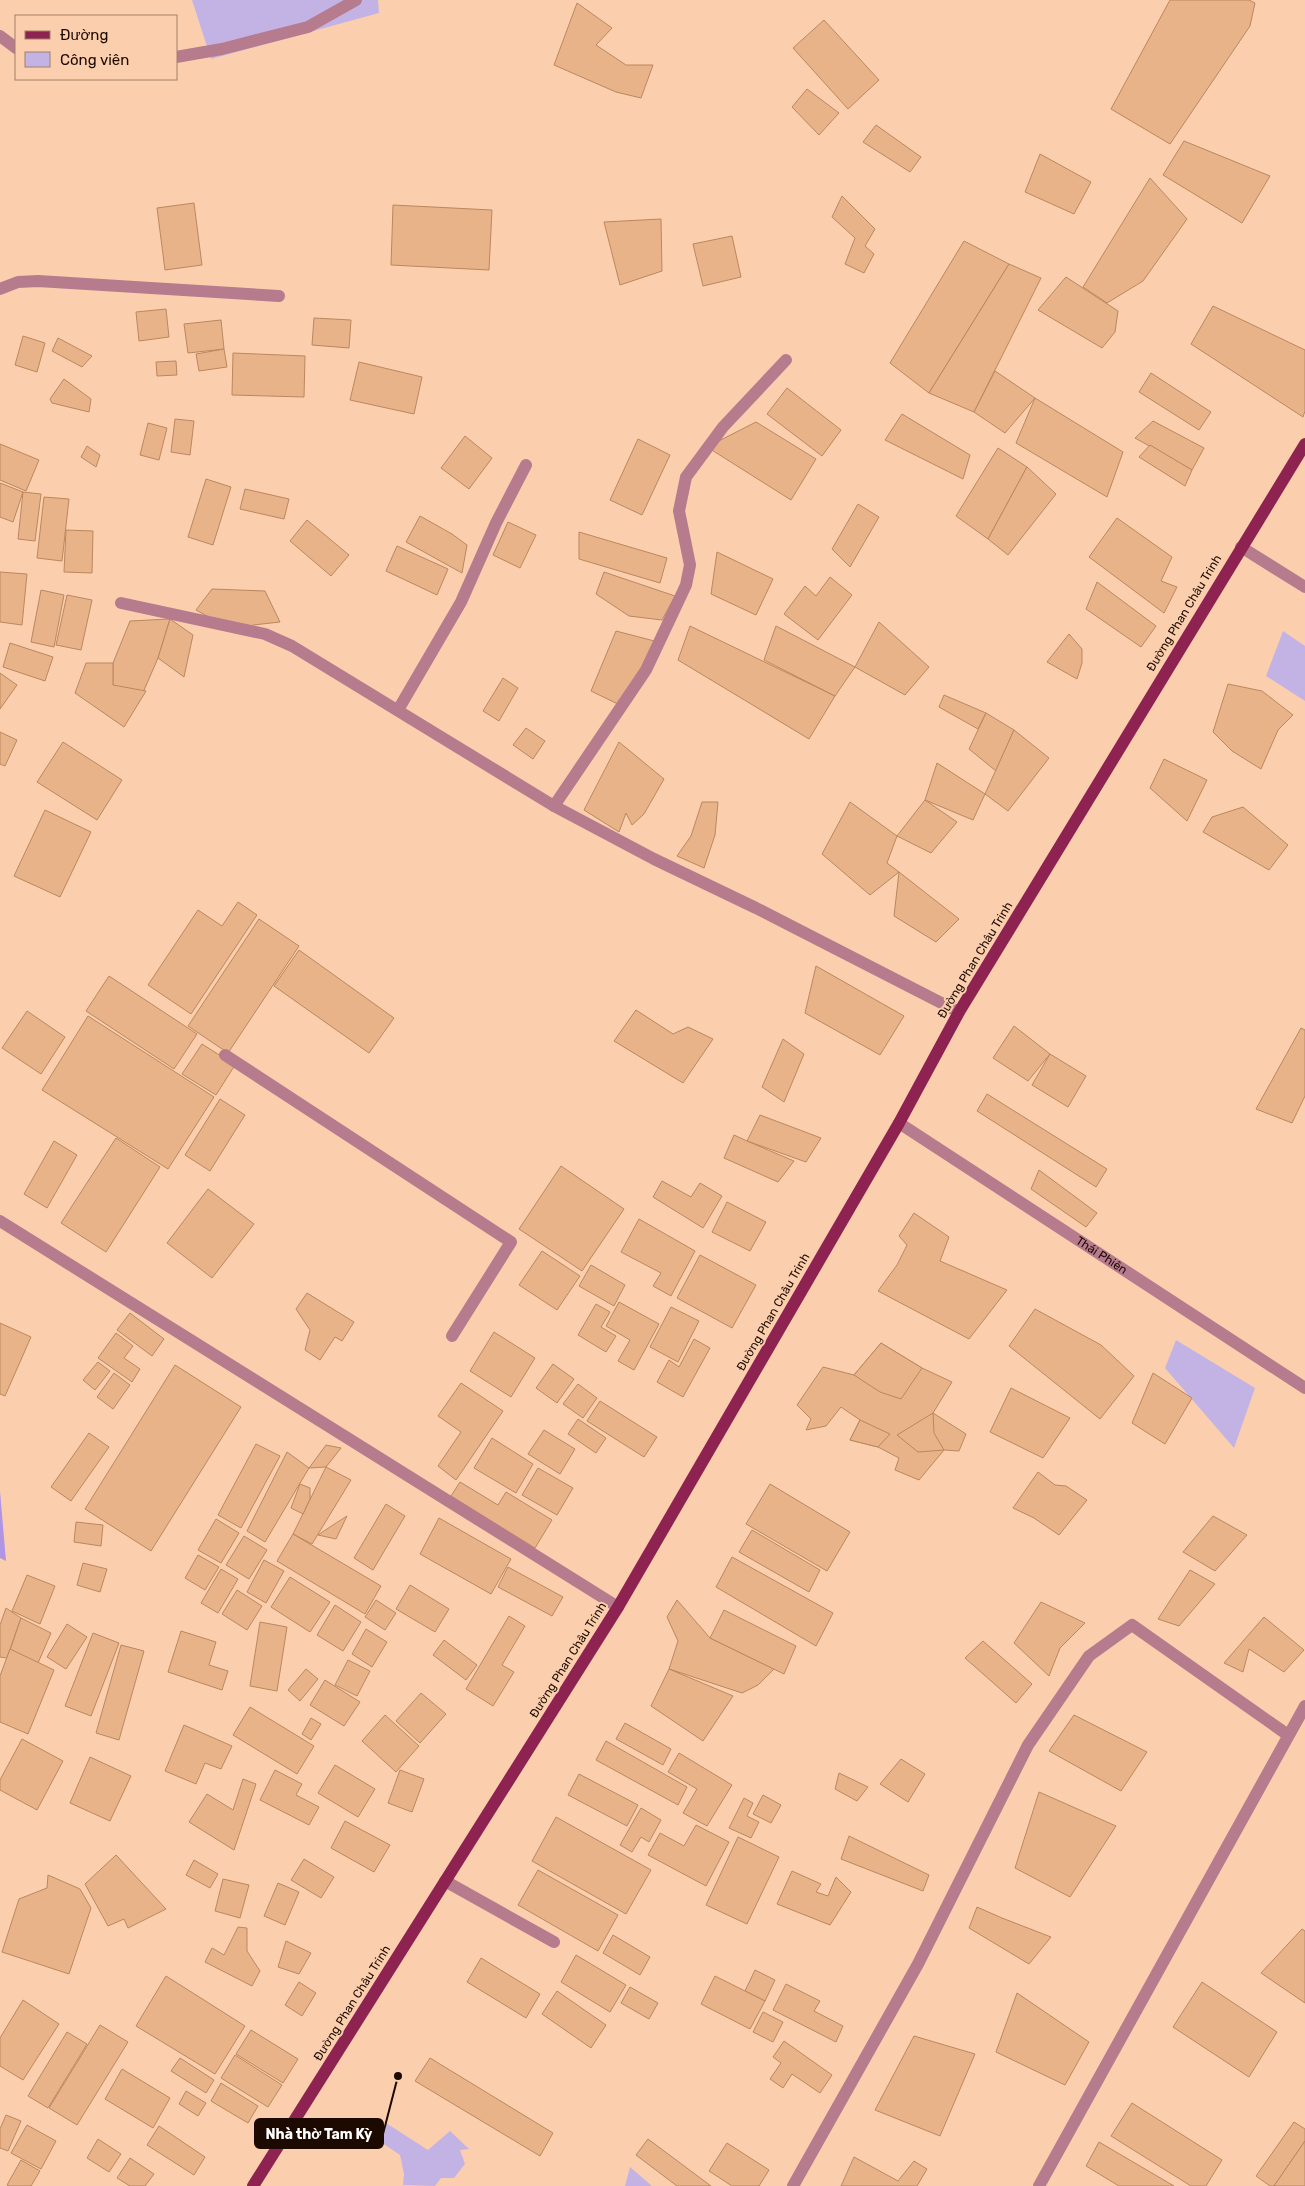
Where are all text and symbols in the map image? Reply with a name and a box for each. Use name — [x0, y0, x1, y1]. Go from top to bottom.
legend — [15, 15, 178, 80]
text: Đường — [60, 26, 108, 44]
text: Công viên — [60, 51, 129, 69]
street label: Đường Phan Châu Trinh — [1144, 552, 1224, 674]
street label: Đường Phan Châu Trinh — [935, 899, 1015, 1021]
street label: Thái Phiên — [1073, 1233, 1130, 1277]
street label: Đường Phan Châu Trinh — [734, 1251, 812, 1373]
street label: Đường Phan Châu Trinh — [527, 1600, 609, 1720]
street label: Đường Phan Châu Trinh — [311, 1943, 393, 2063]
callout: Nhà thờ Tam Kỳ — [255, 2119, 383, 2148]
text: Nhà thờ Tam Kỳ — [266, 2126, 373, 2143]

